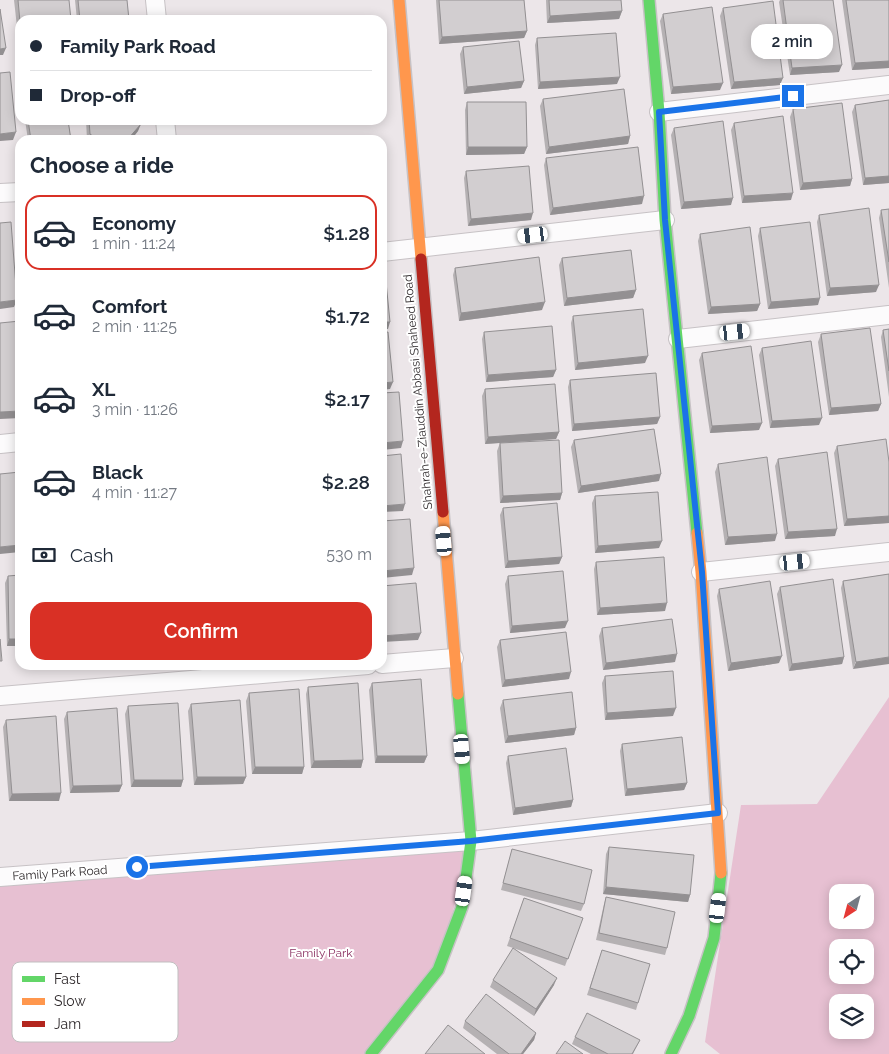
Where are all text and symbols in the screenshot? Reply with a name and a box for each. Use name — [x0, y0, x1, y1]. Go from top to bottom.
callout: 2 min — [752, 23, 834, 58]
text: 2 min — [772, 32, 813, 51]
text: Family Park Road — [60, 35, 216, 57]
text: Drop-off — [60, 84, 136, 106]
route end — [782, 85, 804, 107]
text: Choose a ride — [30, 152, 174, 178]
icon: car — [32, 210, 77, 255]
text: Economy — [92, 212, 176, 234]
text: $1.28 — [323, 222, 370, 244]
car — [517, 226, 548, 244]
text: 1 min · 11:24 — [92, 234, 175, 253]
street label: Shahrah-e-Ziauddin Abbasi Shaheed Road — [401, 274, 435, 510]
icon: car — [32, 293, 77, 338]
text: Comfort — [92, 295, 167, 317]
text: $1.72 — [325, 305, 370, 327]
text: 2 min · 11:25 — [92, 317, 177, 336]
car — [719, 323, 750, 341]
icon: car — [32, 376, 77, 421]
text: XL — [92, 378, 115, 400]
text: $2.17 — [324, 388, 370, 410]
text: 3 min · 11:26 — [92, 400, 178, 419]
icon: car — [32, 459, 77, 504]
text: Black — [92, 461, 143, 483]
text: $2.28 — [322, 471, 370, 493]
text: 4 min · 11:27 — [92, 483, 177, 502]
car — [435, 525, 452, 557]
icon: cash — [30, 541, 58, 569]
text: Cash — [70, 544, 114, 566]
text: 530 m — [326, 545, 372, 564]
car — [779, 553, 810, 571]
button: Confirm — [30, 602, 372, 660]
car — [453, 733, 470, 765]
route start — [126, 856, 148, 878]
street label: Family Park Road — [12, 863, 108, 883]
car — [454, 875, 473, 907]
north arrow — [829, 884, 874, 929]
map controls — [829, 884, 874, 1039]
car — [708, 892, 727, 924]
button: locate — [829, 939, 874, 984]
park label: Family Park — [289, 946, 353, 960]
legend — [12, 962, 178, 1042]
text: Fast — [54, 971, 81, 987]
text: Slow — [54, 993, 86, 1009]
button: layers — [829, 994, 874, 1039]
text: Jam — [54, 1016, 81, 1032]

